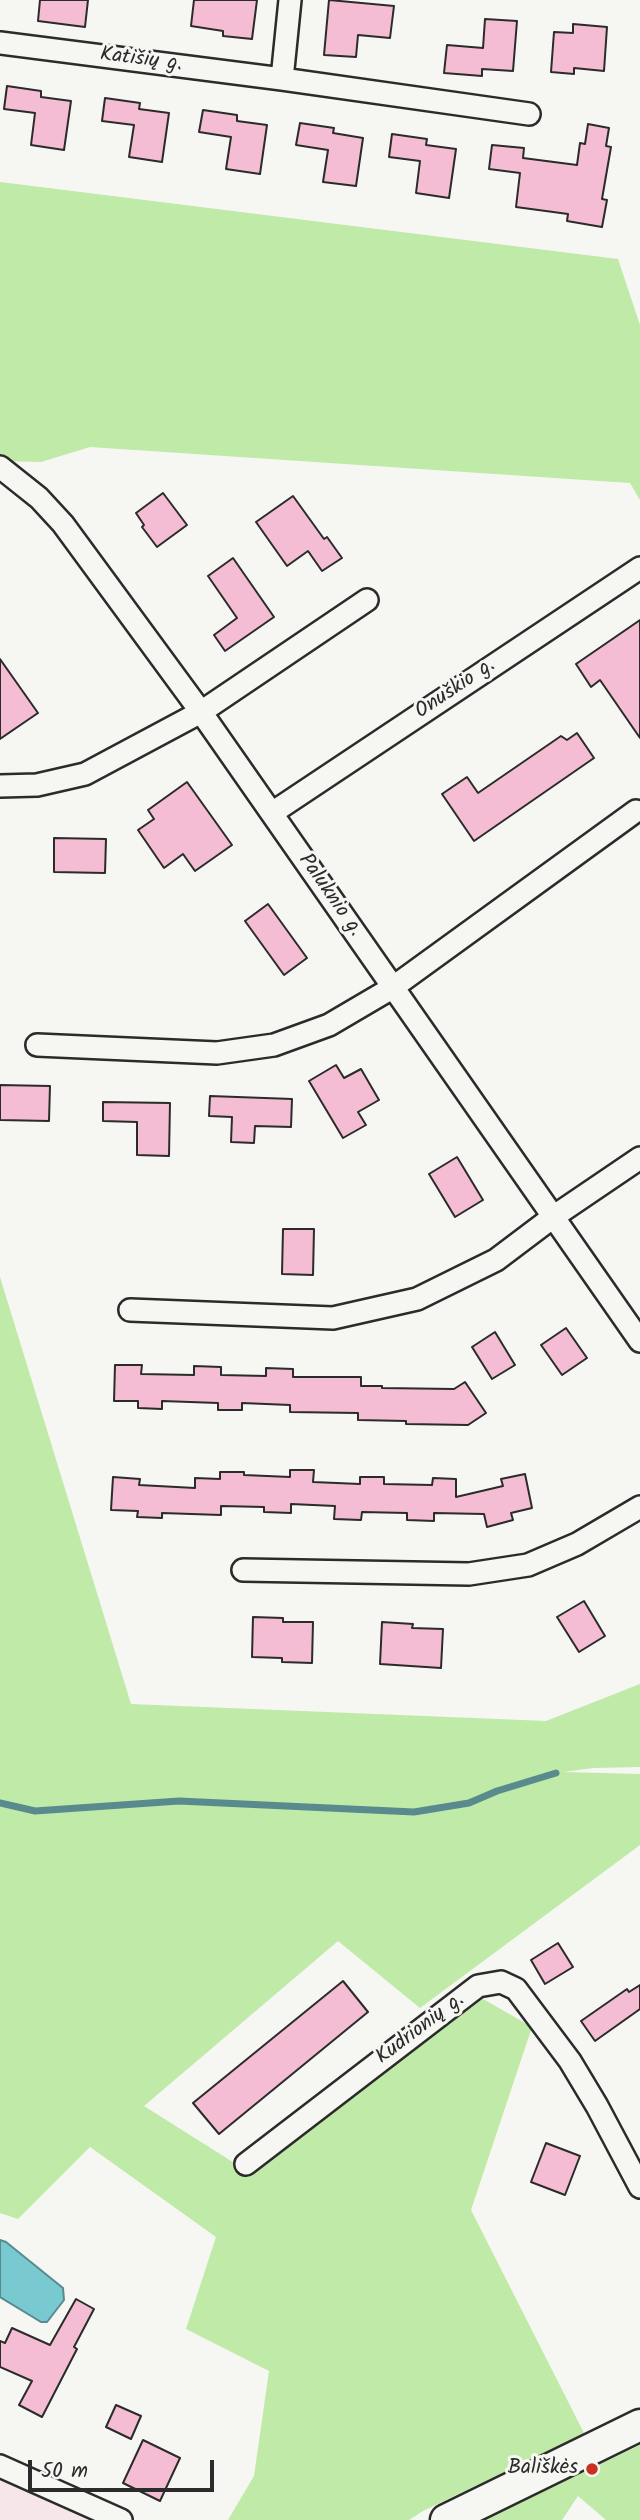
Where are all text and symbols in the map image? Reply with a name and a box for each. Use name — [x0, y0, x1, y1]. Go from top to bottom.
street label: Katišių g. — [98, 43, 184, 79]
street label: Onuškio g. — [411, 654, 501, 726]
street label: Paluknio g. — [291, 850, 367, 942]
street label: Kudrionių g. — [372, 1989, 470, 2071]
scale bar — [32, 2446, 217, 2490]
text: 50 m — [41, 2455, 88, 2488]
place label: Bališkės — [508, 2456, 578, 2482]
marker: Bališkės — [584, 2461, 600, 2477]

